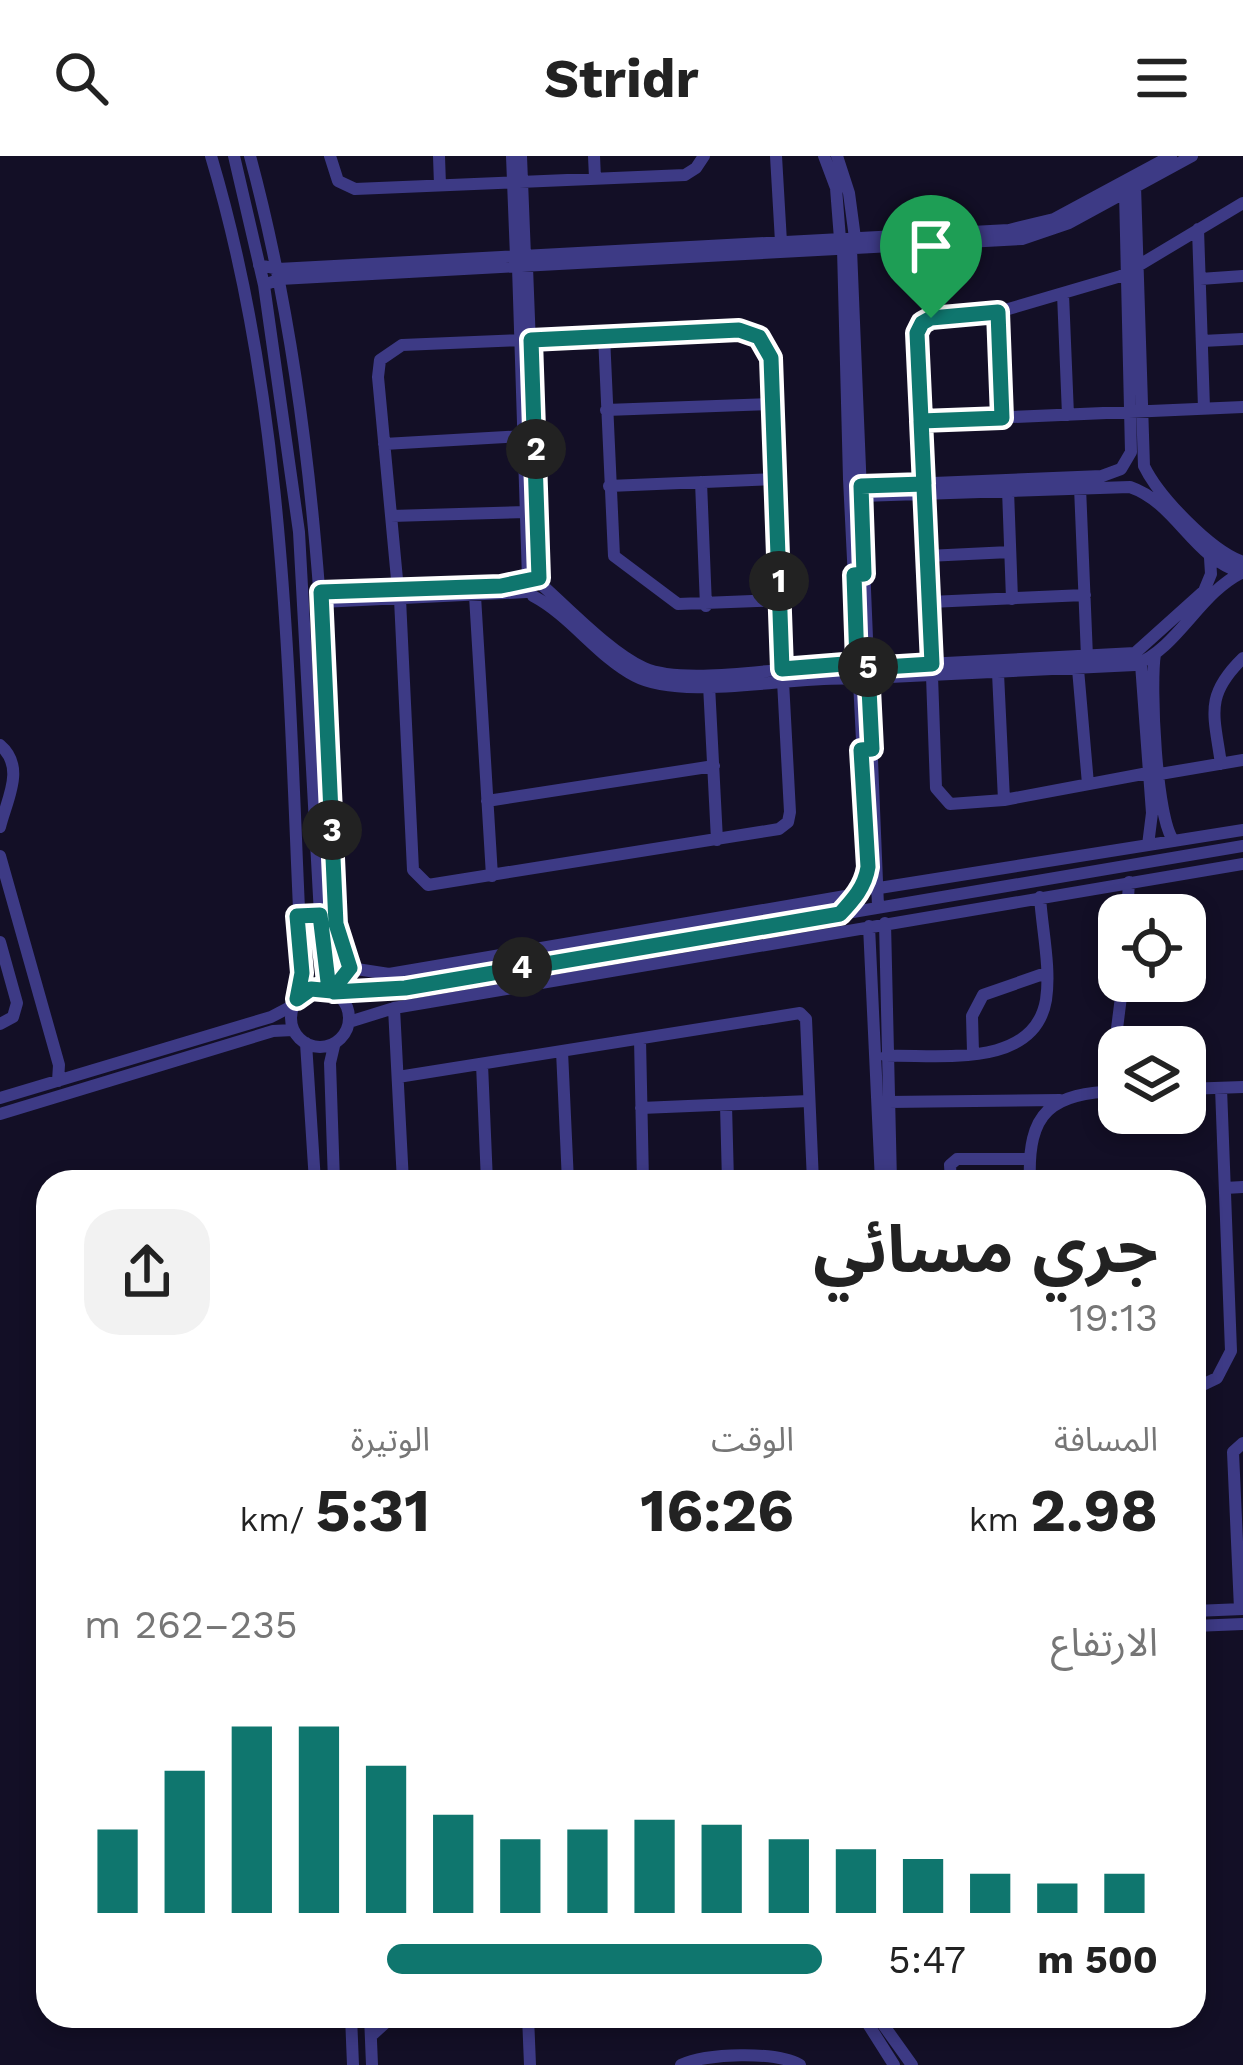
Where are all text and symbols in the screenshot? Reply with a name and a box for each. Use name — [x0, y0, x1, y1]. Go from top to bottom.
icon: search — [48, 45, 114, 111]
icon: menu — [1129, 45, 1195, 111]
text: Stridr — [544, 47, 699, 110]
pin — [880, 195, 982, 318]
icon: arrive — [898, 213, 964, 279]
pin: 2 — [506, 419, 566, 479]
text: 2 — [526, 429, 546, 468]
pin: 1 — [749, 551, 809, 611]
text: 1 — [772, 561, 786, 600]
pin: 5 — [838, 637, 898, 697]
text: 5 — [858, 647, 878, 686]
pin: 3 — [302, 800, 362, 860]
text: 3 — [322, 810, 342, 849]
map controls — [1098, 894, 1206, 1134]
button: locate — [1098, 894, 1206, 1002]
pin: 4 — [492, 937, 552, 997]
text: 4 — [511, 947, 533, 986]
button: layers — [1098, 1026, 1206, 1134]
button: share — [84, 1209, 210, 1335]
text: جري مسائي — [813, 1211, 1158, 1288]
text: 19:13 — [1069, 1295, 1158, 1340]
text: الوتيرة — [351, 1420, 430, 1459]
text: الوقت — [711, 1420, 794, 1459]
text: المسافة — [1054, 1420, 1158, 1459]
text: 5:31 — [315, 1475, 430, 1546]
text: 16:26 — [640, 1475, 794, 1546]
text: 2.98 — [1030, 1475, 1158, 1546]
text: /km — [240, 1500, 315, 1539]
text: km — [969, 1500, 1030, 1539]
text: 235–262 m — [84, 1602, 298, 1647]
text: الارتفاع — [1051, 1620, 1158, 1665]
text: 5:47 — [888, 1937, 966, 1982]
text: 500 m — [1037, 1937, 1158, 1982]

